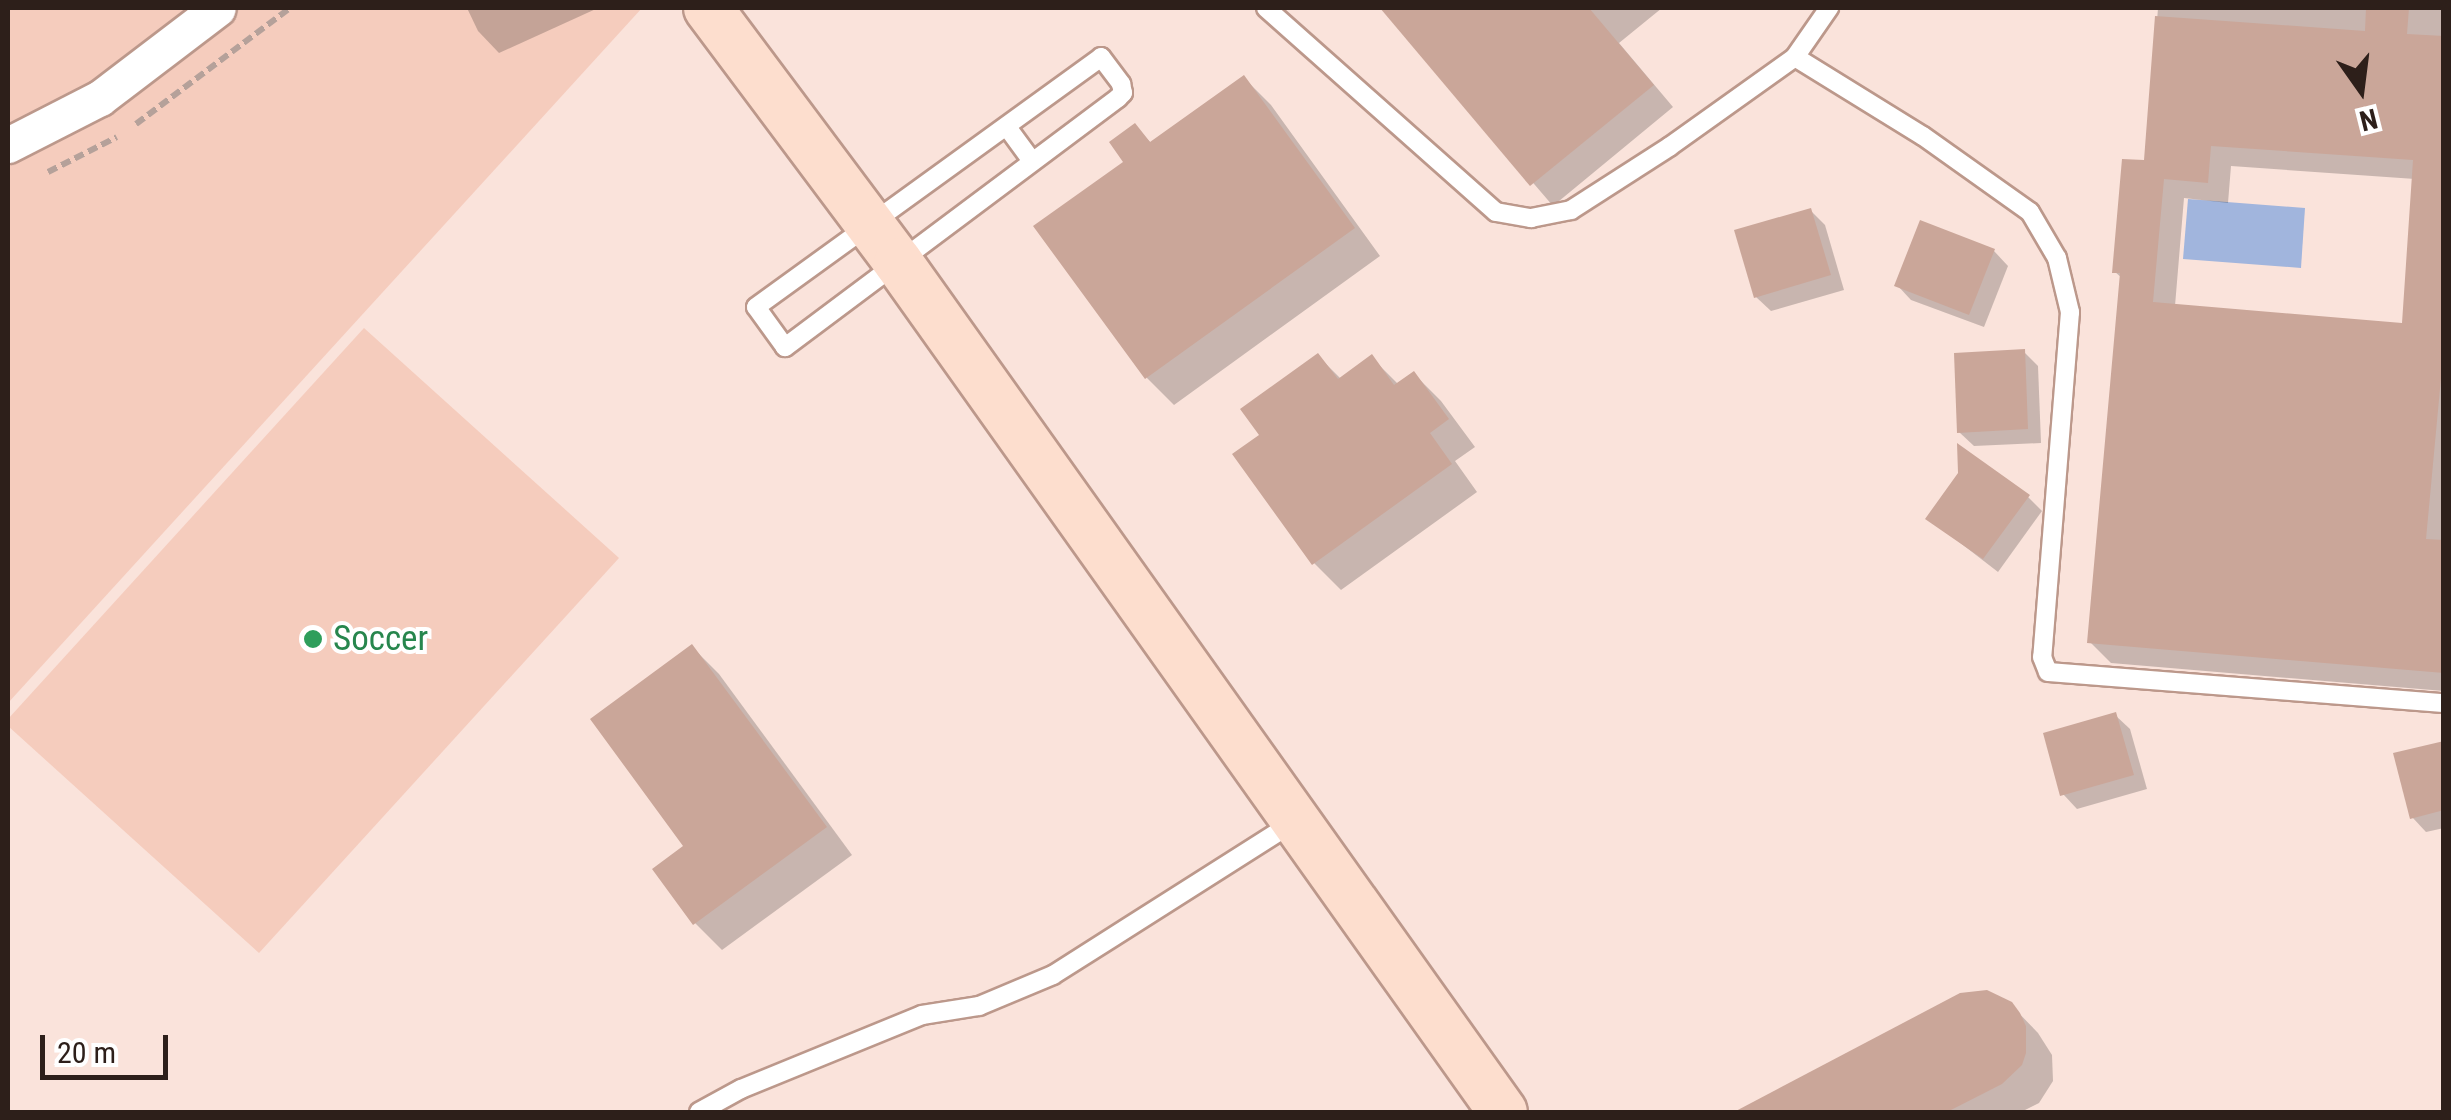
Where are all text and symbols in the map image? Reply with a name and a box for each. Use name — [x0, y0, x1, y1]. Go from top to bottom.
north arrow — [2311, 40, 2411, 140]
text: N — [2356, 102, 2381, 138]
place label: Soccer — [333, 618, 428, 660]
marker: Soccer — [302, 628, 324, 650]
scale bar — [45, 1015, 172, 1077]
text: 20 m — [57, 1035, 116, 1070]

